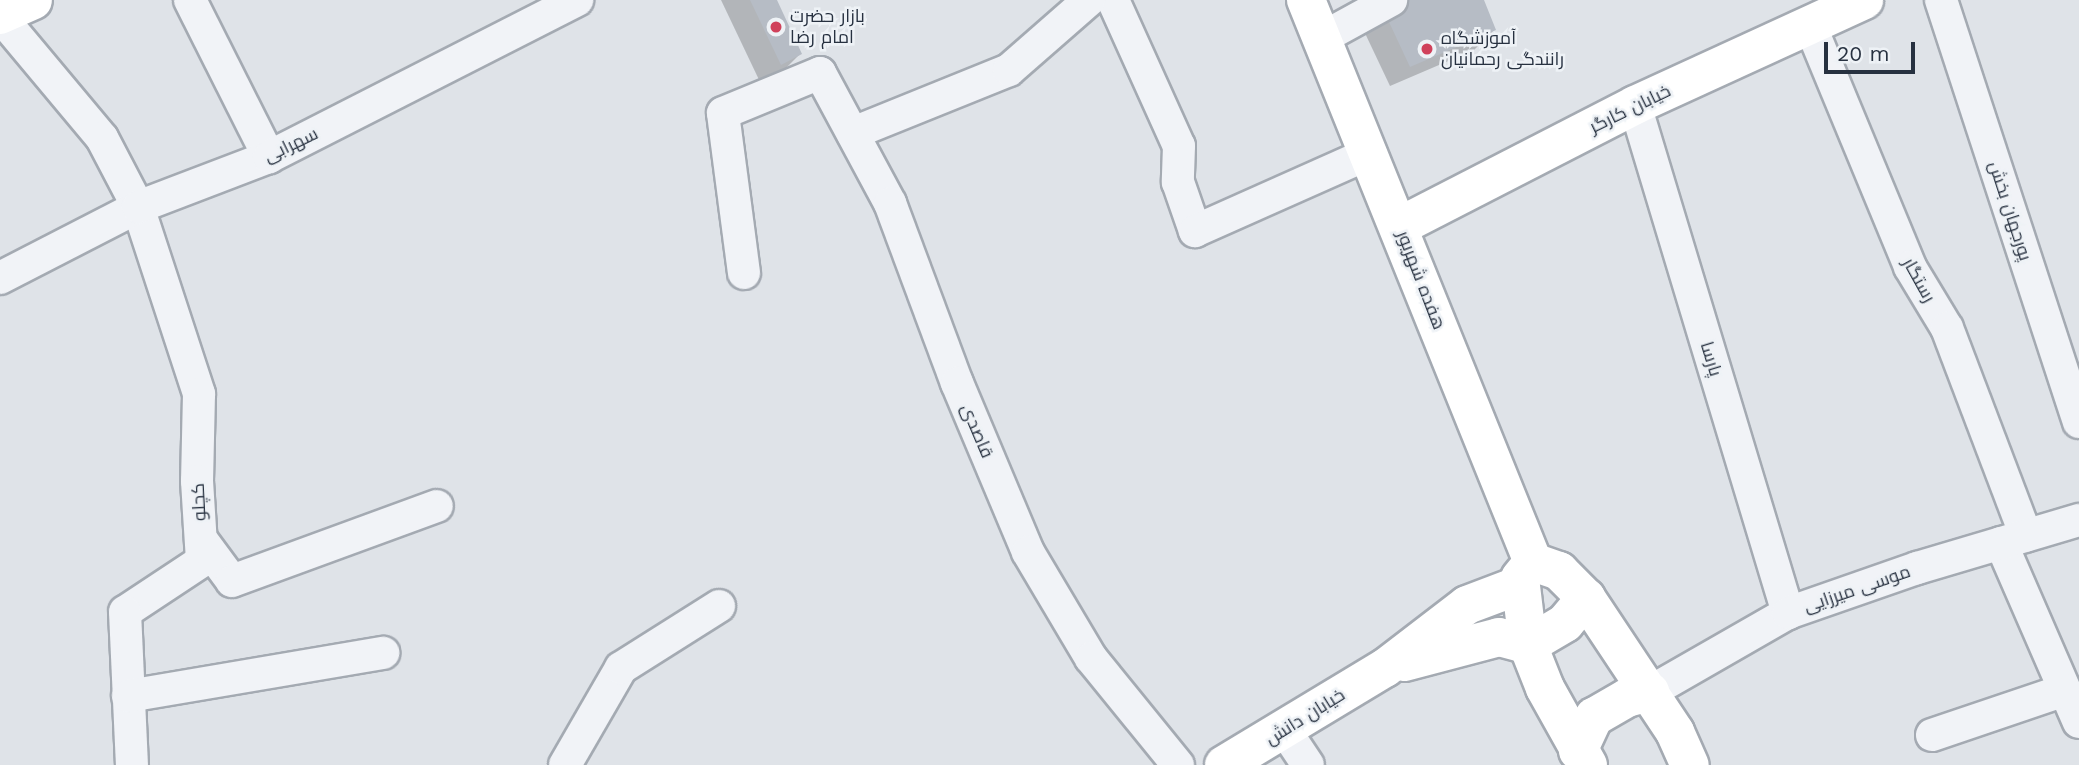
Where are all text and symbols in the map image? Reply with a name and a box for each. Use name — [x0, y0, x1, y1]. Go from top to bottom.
place label: بازار حضرت امام رضا — [790, 6, 865, 48]
marker: بازار حضرت امام رضا — [768, 19, 784, 35]
place label: آموزشگاه رانندگی رحمانیان — [1441, 28, 1564, 70]
scale bar — [1827, 28, 1918, 72]
marker: آموزشگاه رانندگی رحمانیان — [1419, 41, 1435, 57]
text: 20 m — [1837, 41, 1889, 66]
street label: خیابان کارگر — [1586, 80, 1674, 138]
street label: سهرابی — [260, 123, 322, 167]
street label: پورجهان بخش — [1984, 159, 2036, 263]
street label: هفده شهریور — [1392, 227, 1450, 333]
street label: رستگار — [1898, 254, 1940, 306]
street label: پارسا — [1696, 339, 1726, 379]
street label: قاصدی — [956, 401, 998, 461]
street label: کچلو — [187, 482, 211, 522]
street label: موسی میرزایی — [1801, 561, 1913, 617]
street label: خیابان دانش — [1261, 684, 1349, 750]

